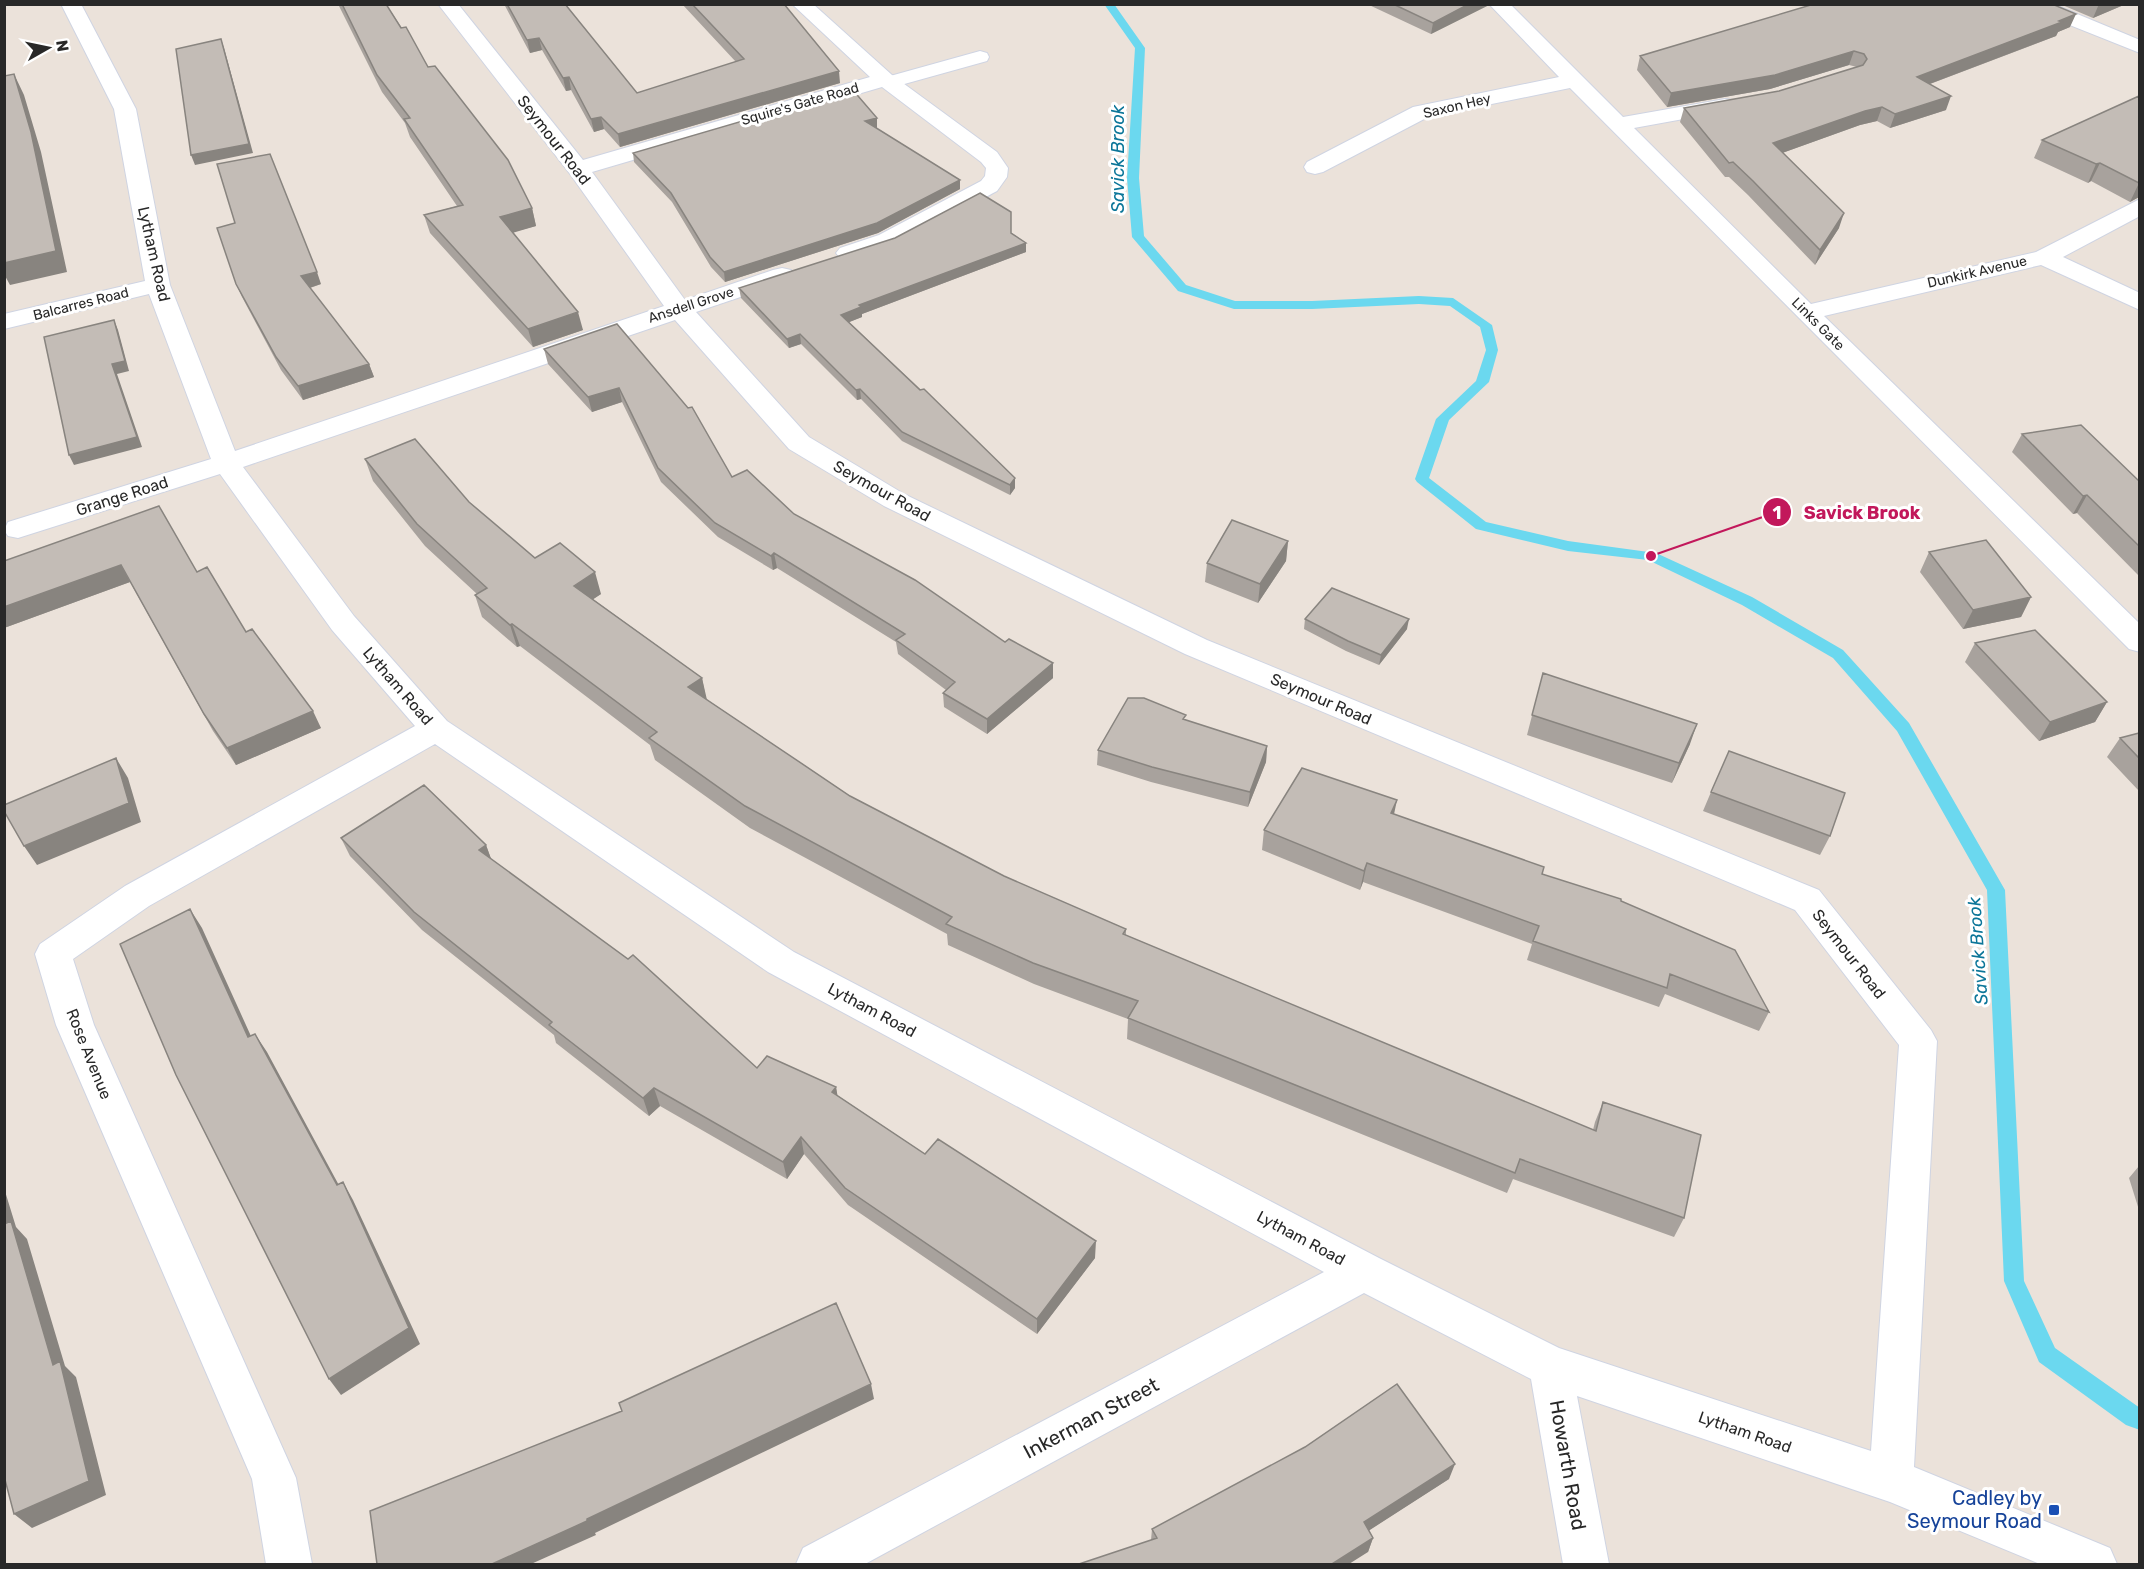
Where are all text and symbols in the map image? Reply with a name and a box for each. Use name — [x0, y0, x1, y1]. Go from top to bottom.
north arrow — [18, 18, 78, 78]
text: N — [52, 39, 73, 53]
street label: Squire's Gate Road — [739, 79, 861, 129]
street label: Saxon Hey — [1421, 90, 1493, 122]
street label: Seymour Road — [513, 92, 595, 188]
water label: Savick Brook — [1107, 104, 1129, 213]
street label: Lytham Road — [134, 205, 174, 303]
street label: Dunkirk Avenue — [1926, 252, 2029, 292]
street label: Ansdell Grove — [646, 283, 736, 327]
street label: Balcarres Road — [31, 284, 131, 324]
street label: Links Gate — [1788, 294, 1848, 354]
street label: Seymour Road — [830, 457, 934, 525]
street label: Grange Road — [74, 472, 170, 520]
callout: Savick Brook — [1762, 494, 1932, 530]
text: 1 — [1773, 502, 1781, 524]
text: Savick Brook — [1804, 502, 1921, 524]
street label: Lytham Road — [359, 643, 437, 729]
street label: Seymour Road — [1268, 669, 1374, 729]
water label: Savick Brook — [1963, 896, 1993, 1006]
street label: Seymour Road — [1808, 906, 1890, 1002]
street label: Lytham Road — [825, 979, 919, 1041]
street label: Rose Avenue — [62, 1006, 116, 1102]
street label: Lytham Road — [1254, 1207, 1348, 1269]
street label: Inkerman Street — [1019, 1372, 1163, 1464]
street label: Howarth Road — [1545, 1398, 1591, 1532]
street label: Lytham Road — [1696, 1407, 1794, 1457]
place label: Cadley by Seymour Road — [1907, 1486, 2042, 1533]
marker: Cadley by Seymour Road — [2047, 1503, 2061, 1517]

